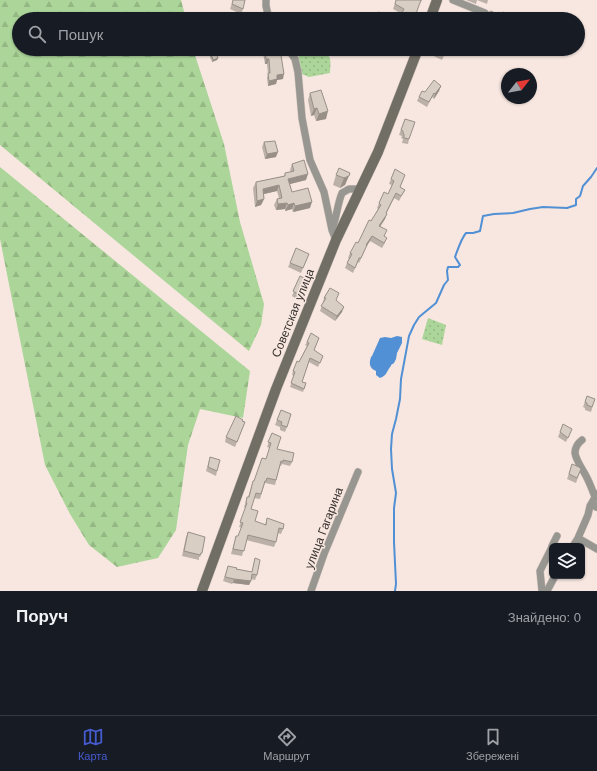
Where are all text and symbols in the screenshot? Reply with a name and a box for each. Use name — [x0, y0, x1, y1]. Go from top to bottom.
search box — [12, 12, 585, 56]
icon: search — [26, 23, 48, 45]
text: Пошук — [58, 26, 103, 43]
north arrow — [501, 68, 537, 104]
street label: Советская улица — [269, 266, 317, 359]
street label: улица Гагарина — [302, 485, 346, 571]
map controls — [549, 543, 585, 579]
button: layers — [549, 543, 585, 579]
text: Поруч — [16, 607, 68, 626]
text: Знайдено: 0 — [508, 610, 581, 625]
tab: Карта — [78, 726, 107, 762]
tab: Маршрут — [263, 726, 310, 762]
tab: Збережені — [466, 726, 519, 762]

